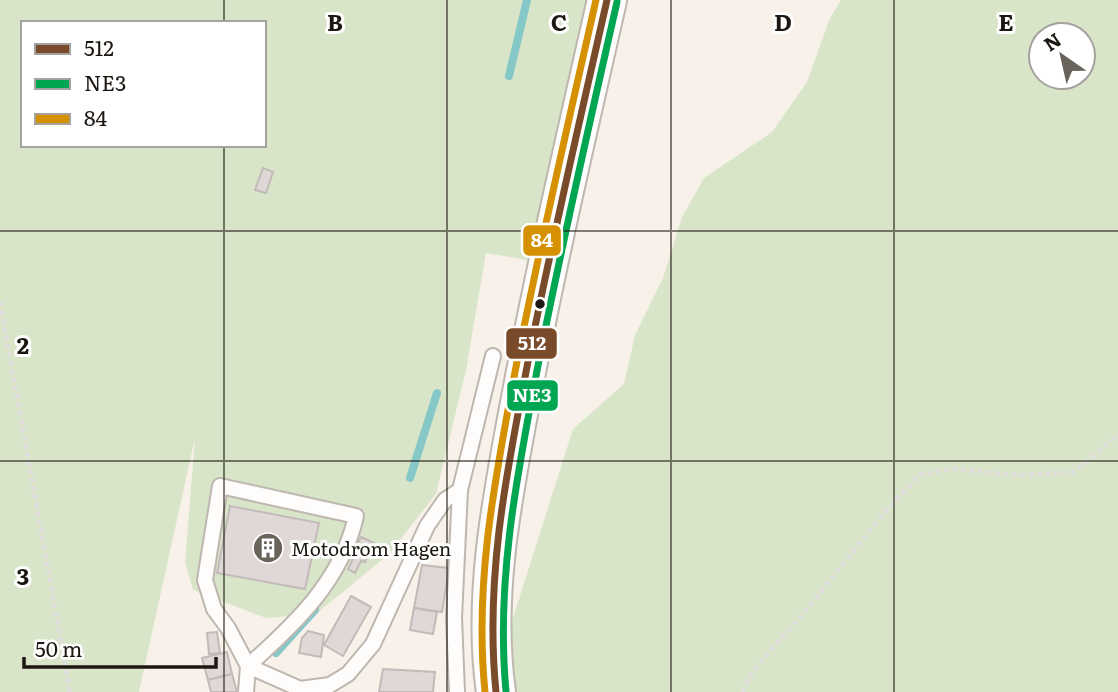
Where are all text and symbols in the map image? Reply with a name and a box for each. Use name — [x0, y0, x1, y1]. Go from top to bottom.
text: B — [327, 4, 343, 38]
text: C — [551, 4, 567, 38]
text: D — [774, 4, 792, 38]
text: E — [998, 4, 1014, 38]
legend — [21, 21, 266, 147]
north arrow — [1027, 21, 1097, 91]
text: N — [1037, 25, 1066, 57]
text: 512 — [84, 31, 114, 62]
text: NE3 — [84, 66, 126, 97]
text: 84 — [84, 101, 108, 132]
line badge: 84 — [522, 224, 562, 257]
text: 84 — [531, 225, 554, 253]
unlabelled marker — [533, 297, 547, 311]
text: 2 — [17, 327, 29, 361]
line badge: 512 — [505, 327, 558, 360]
text: 512 — [518, 328, 546, 356]
line badge: NE3 — [506, 379, 559, 412]
text: NE3 — [512, 380, 552, 408]
building icon: Motodrom Hagen — [251, 531, 285, 565]
place label: Motodrom Hagen — [291, 534, 451, 562]
text: 3 — [17, 558, 29, 592]
scale bar — [24, 626, 217, 670]
text: 50 m — [35, 632, 82, 663]

